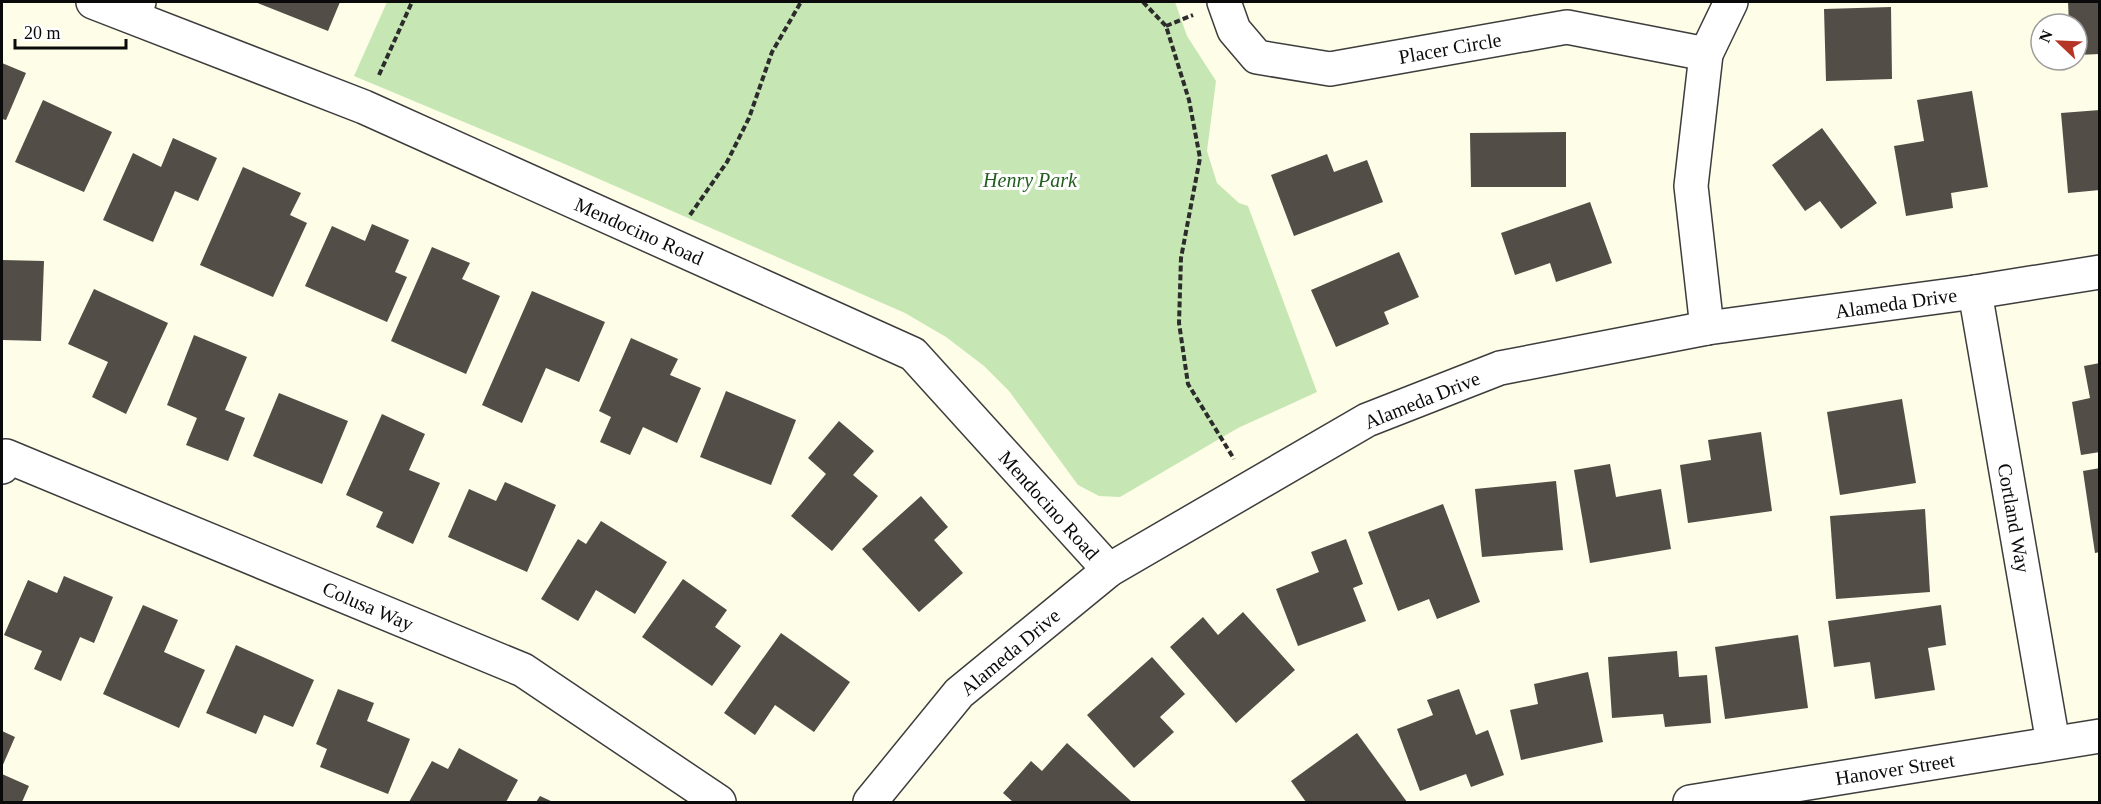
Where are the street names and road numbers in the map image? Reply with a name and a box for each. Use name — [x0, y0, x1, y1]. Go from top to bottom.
street label: Placer Circle — [1397, 28, 1503, 68]
street label: Mendocino Road — [571, 193, 707, 269]
street label: Alameda Drive — [1834, 284, 1958, 322]
street label: Alameda Drive — [1361, 367, 1483, 433]
street label: Mendocino Road — [995, 446, 1103, 564]
street label: Cortland Way — [1993, 462, 2034, 575]
street label: Colusa Way — [319, 577, 417, 636]
street label: Alameda Drive — [956, 604, 1064, 700]
street label: Hanover Street — [1834, 749, 1957, 789]

